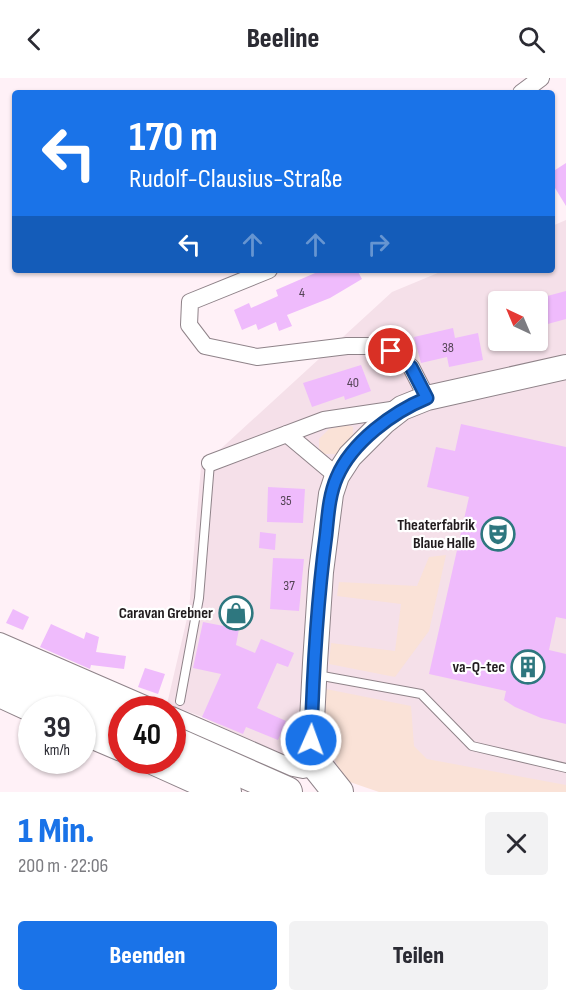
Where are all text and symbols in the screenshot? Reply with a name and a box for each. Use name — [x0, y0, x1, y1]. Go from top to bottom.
icon: back — [18, 23, 51, 56]
text: Beeline — [247, 23, 319, 55]
icon: search — [515, 23, 548, 56]
text: 170 m — [129, 112, 218, 163]
icon: left — [30, 114, 108, 192]
text: Rudolf-Clausius-Straße — [129, 163, 343, 195]
icon: left — [173, 228, 206, 261]
icon: ahead — [236, 228, 269, 261]
icon: ahead — [299, 228, 332, 261]
icon: right — [362, 228, 395, 261]
house number: 4 — [299, 284, 305, 301]
north arrow — [488, 291, 548, 351]
map controls — [488, 291, 548, 351]
pin — [365, 325, 416, 376]
icon: arrive — [374, 334, 407, 367]
house number: 38 — [442, 339, 454, 356]
house number: 40 — [347, 374, 359, 391]
house number: 35 — [280, 492, 292, 509]
place label: Theaterfabrik Blaue Halle — [397, 516, 475, 553]
theatre icon: Theaterfabrik Blaue Halle — [480, 516, 516, 552]
house number: 37 — [283, 577, 295, 594]
shop icon: Caravan Grebner — [218, 595, 254, 631]
place label: Caravan Grebner — [119, 604, 213, 623]
building icon: va-Q-tec — [510, 649, 546, 685]
place label: va-Q-tec — [453, 658, 505, 677]
speed limit sign: 40 — [108, 696, 186, 774]
position arrow — [279, 708, 343, 772]
text: 39 — [43, 710, 71, 746]
text: km/h — [44, 741, 70, 760]
text: 1 Min. — [18, 810, 94, 853]
button: close — [485, 812, 548, 875]
text: 200 m · 22:06 — [18, 854, 108, 878]
button: Beenden — [18, 921, 277, 990]
button: Teilen — [289, 921, 548, 990]

